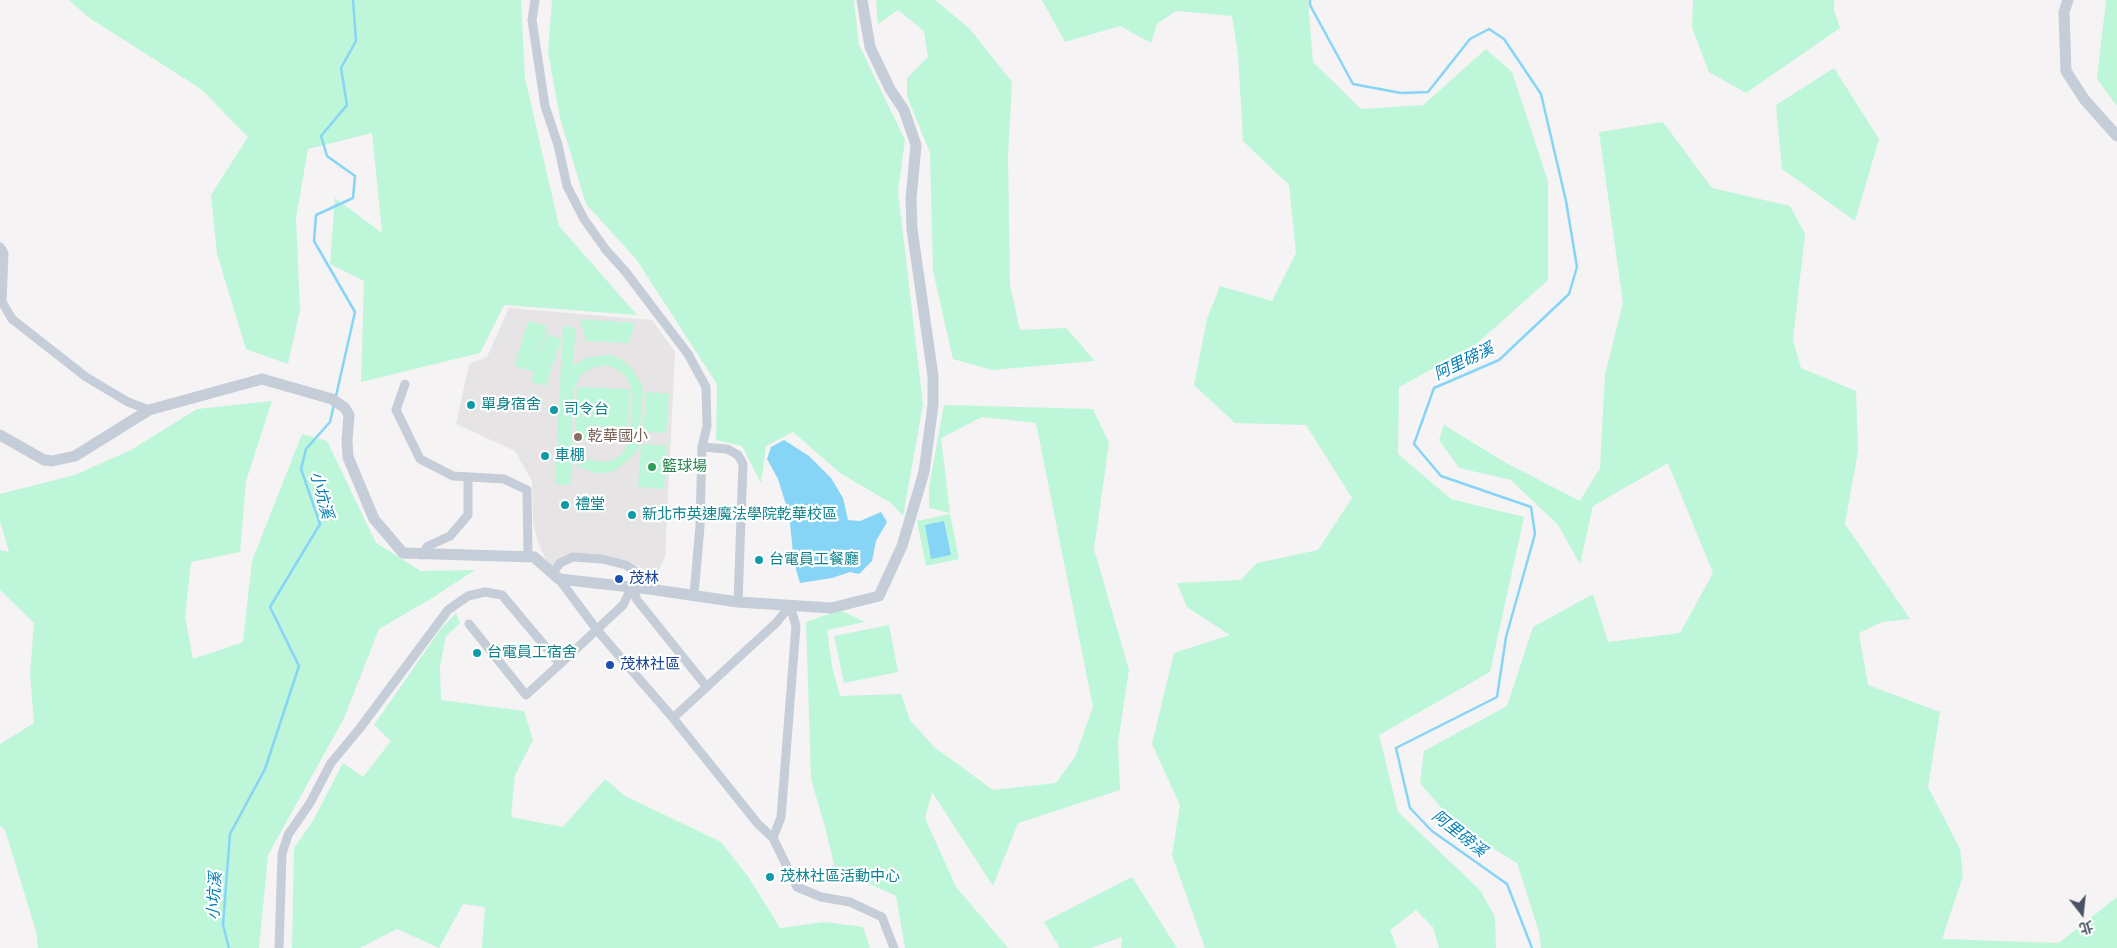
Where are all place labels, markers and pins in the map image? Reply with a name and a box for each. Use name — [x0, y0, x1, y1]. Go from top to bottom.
place label: 單身宿舍 — [481, 396, 541, 414]
marker: 單身宿舍 — [465, 399, 477, 411]
place label: 司令台 — [564, 401, 609, 419]
marker: 司令台 — [548, 404, 560, 416]
place label: 乾華國小 — [588, 428, 648, 446]
marker: 乾華國小 — [572, 431, 584, 443]
place label: 車棚 — [555, 447, 585, 465]
marker: 車棚 — [539, 450, 551, 462]
place label: 籃球場 — [662, 458, 707, 476]
marker: 籃球場 — [646, 461, 658, 473]
place label: 禮堂 — [575, 496, 605, 514]
marker: 禮堂 — [559, 499, 571, 511]
place label: 新北市英速魔法學院乾華校區 — [642, 506, 837, 524]
marker: 新北市英速魔法學院乾華校區 — [626, 509, 638, 521]
place label: 台電員工餐廳 — [769, 551, 859, 569]
marker: 台電員工餐廳 — [753, 554, 765, 566]
place label: 茂林 — [629, 570, 659, 588]
marker: 茂林 — [613, 573, 625, 585]
place label: 台電員工宿舍 — [487, 644, 577, 662]
marker: 台電員工宿舍 — [471, 647, 483, 659]
place label: 茂林社區 — [620, 656, 680, 674]
marker: 茂林社區 — [604, 659, 616, 671]
place label: 茂林社區活動中心 — [780, 868, 900, 886]
marker: 茂林社區活動中心 — [764, 871, 776, 883]

